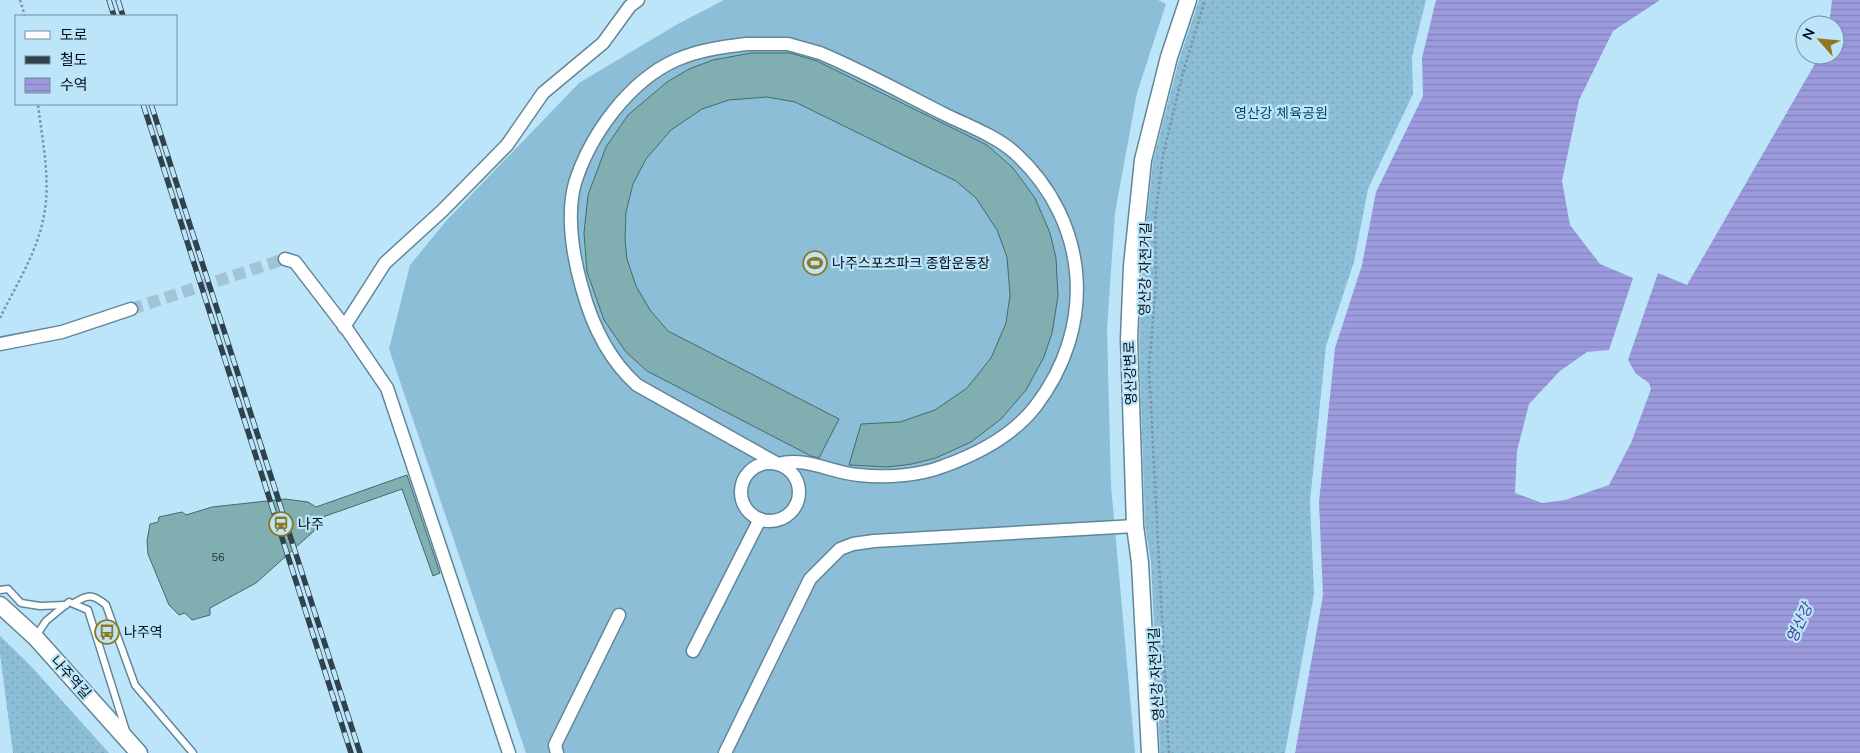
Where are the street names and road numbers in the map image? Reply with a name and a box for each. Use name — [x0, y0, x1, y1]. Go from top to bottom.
street label: 영산강 자전거길 — [1135, 222, 1155, 316]
street label: 영산강변로 — [1120, 340, 1140, 405]
street label: 영산강 자전거길 — [1145, 627, 1167, 721]
street label: 나주역길 — [47, 652, 95, 702]

